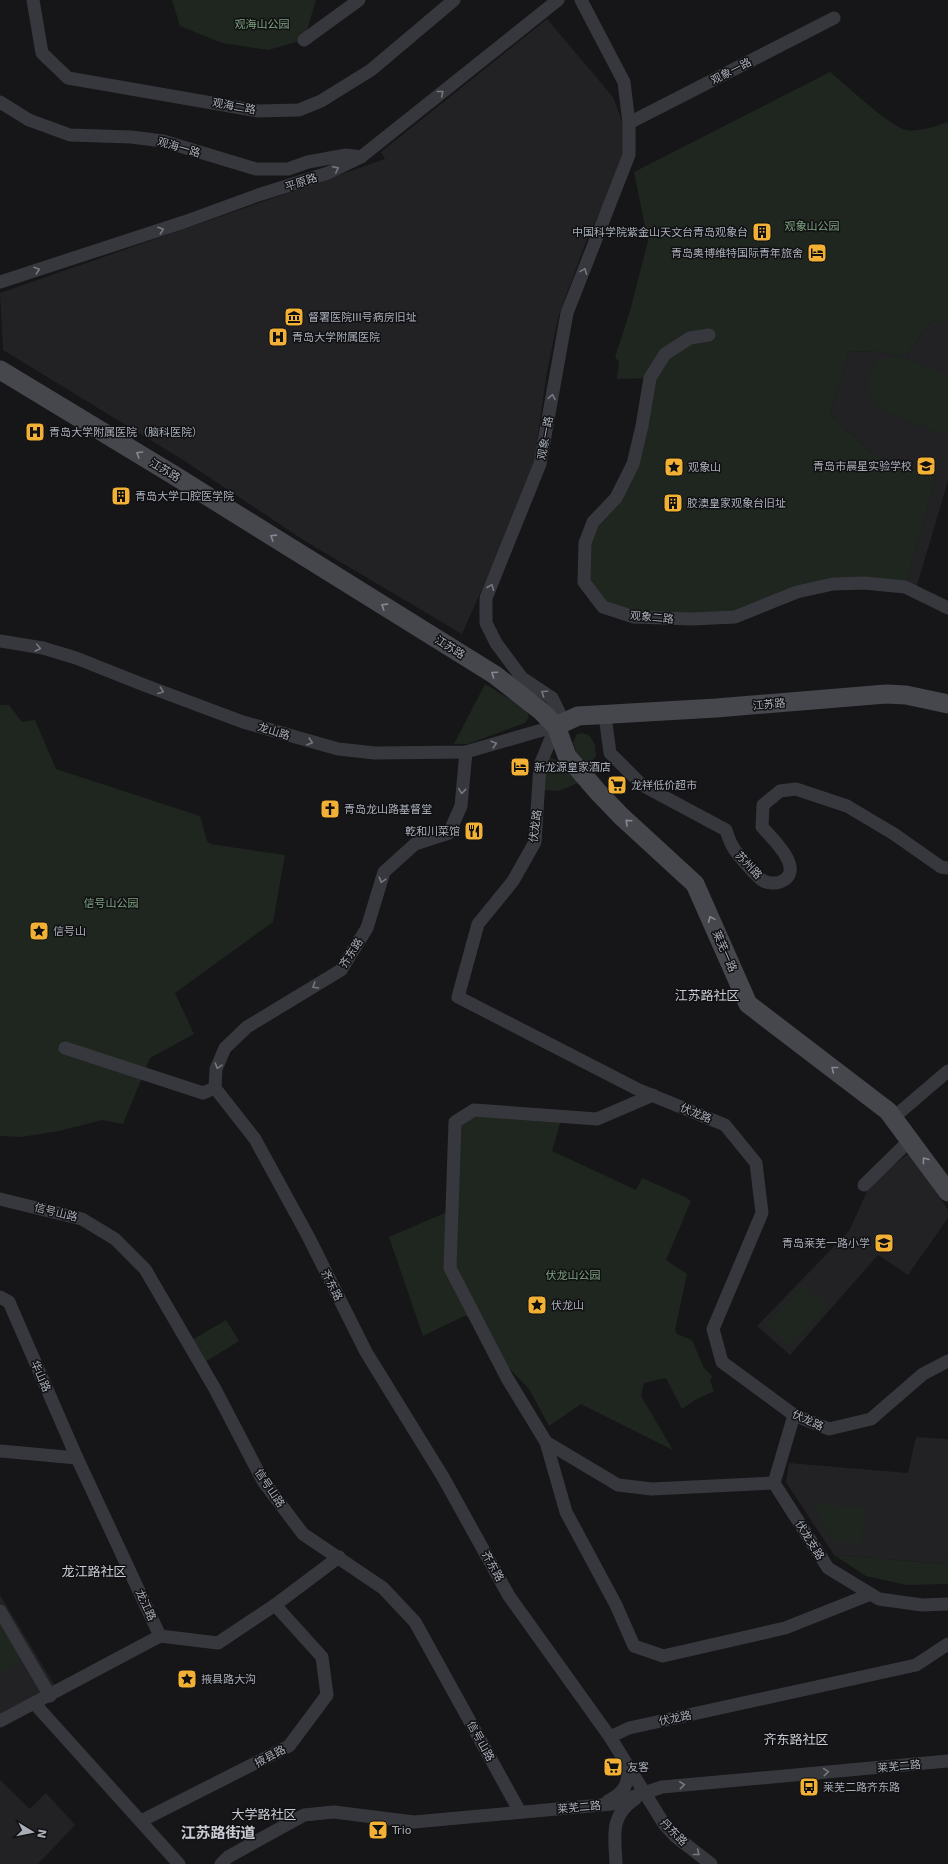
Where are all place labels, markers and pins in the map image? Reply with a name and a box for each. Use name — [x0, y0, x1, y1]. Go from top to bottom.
building icon: 中国科学院紫金山天文台青岛观象台 — [751, 221, 773, 243]
place label: 中国科学院紫金山天文台青岛观象台 — [572, 226, 748, 239]
hotel icon: 青岛奥博维特国际青年旅舍 — [806, 242, 828, 264]
place label: 青岛奥博维特国际青年旅舍 — [671, 247, 803, 260]
museum icon: 督署医院III号病房旧址 — [283, 306, 305, 328]
place label: 督署医院III号病房旧址 — [308, 311, 417, 324]
hospital icon: 青岛大学附属医院 — [267, 326, 289, 348]
place label: 青岛大学附属医院 — [292, 331, 380, 344]
hospital icon: 青岛大学附属医院（脑科医院） — [24, 421, 46, 443]
place label: 青岛大学附属医院（脑科医院） — [49, 426, 203, 439]
school or university icon: 青岛市晨星实验学校 — [915, 455, 937, 477]
place icon: 观象山 — [663, 456, 685, 478]
place label: 青岛市晨星实验学校 — [813, 460, 912, 473]
place label: 观象山 — [688, 461, 721, 474]
building icon: 青岛大学口腔医学院 — [110, 485, 132, 507]
place label: 青岛大学口腔医学院 — [135, 490, 234, 503]
building icon: 胶澳皇家观象台旧址 — [662, 492, 684, 514]
place label: 胶澳皇家观象台旧址 — [687, 497, 786, 510]
hotel icon: 新龙源皇家酒店 — [509, 756, 531, 778]
place label: 新龙源皇家酒店 — [534, 761, 611, 774]
supermarket icon: 龙祥低价超市 — [606, 774, 628, 796]
place label: 龙祥低价超市 — [631, 779, 697, 792]
church icon: 青岛龙山路基督堂 — [319, 798, 341, 820]
place label: 青岛龙山路基督堂 — [344, 803, 432, 816]
restaurant icon: 乾和川菜馆 — [463, 820, 485, 842]
place label: 乾和川菜馆 — [405, 825, 460, 838]
place icon: 信号山 — [28, 920, 50, 942]
place label: 信号山 — [53, 925, 86, 938]
school or university icon: 青岛莱芜一路小学 — [873, 1232, 895, 1254]
place label: 青岛莱芜一路小学 — [782, 1237, 870, 1250]
place icon: 伏龙山 — [526, 1294, 548, 1316]
place label: 伏龙山 — [551, 1299, 584, 1312]
place icon: 掖县路大沟 — [176, 1668, 198, 1690]
place label: 掖县路大沟 — [201, 1673, 256, 1686]
supermarket icon: 友客 — [602, 1756, 624, 1778]
place label: 友客 — [627, 1761, 649, 1774]
bus stop icon: 莱芜二路齐东路 — [798, 1776, 820, 1798]
place label: 莱芜二路齐东路 — [823, 1781, 900, 1794]
bar icon: Trio — [367, 1819, 389, 1841]
place label: Trio — [391, 1824, 412, 1837]

